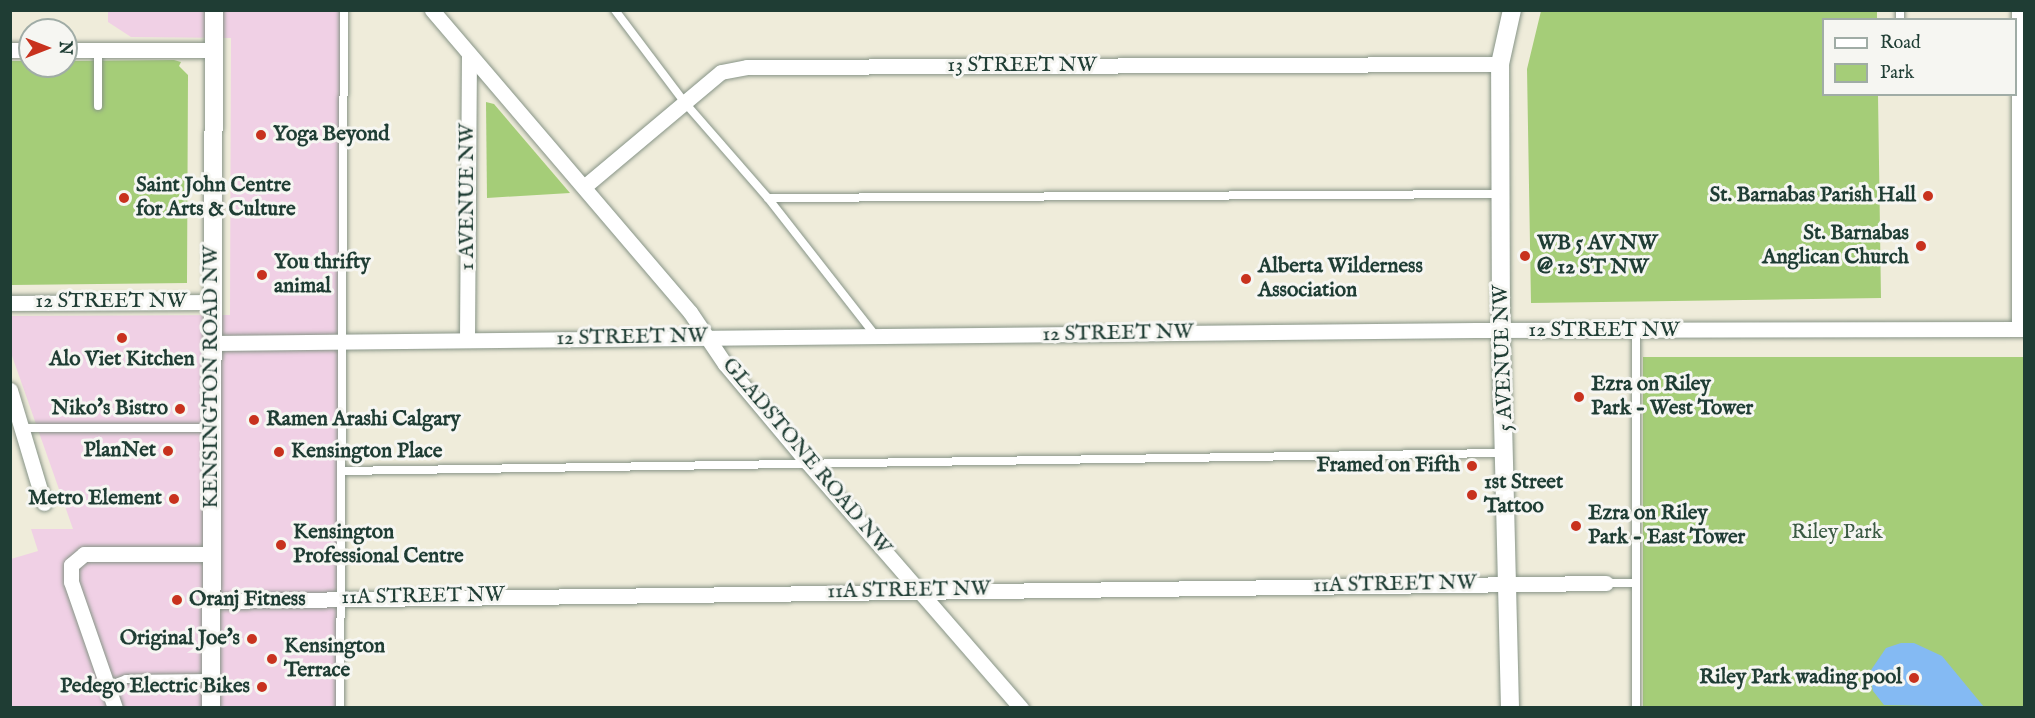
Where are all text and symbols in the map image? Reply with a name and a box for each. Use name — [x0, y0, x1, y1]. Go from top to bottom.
north arrow — [18, 18, 78, 78]
legend — [1822, 18, 2017, 96]
text: Road — [1880, 32, 1921, 55]
text: N — [54, 41, 74, 55]
street label: 13 STREET NW — [947, 53, 1097, 79]
text: Park — [1880, 62, 1914, 85]
place label: Yoga Beyond — [273, 122, 389, 148]
street label: 1 AVENUE NW — [455, 123, 481, 271]
marker: Yoga Beyond — [254, 128, 268, 142]
place label: Saint John Centre for Arts & Culture — [136, 173, 296, 223]
place label: St. Barnabas Parish Hall — [1710, 183, 1916, 209]
marker: St. Barnabas Parish Hall — [1921, 189, 1935, 203]
marker: Saint John Centre for Arts & Culture — [117, 191, 131, 205]
place label: St. Barnabas Anglican Church — [1762, 221, 1909, 271]
place label: WB 5 AV NW @ 12 ST NW — [1537, 231, 1657, 281]
marker: St. Barnabas Anglican Church — [1914, 239, 1928, 253]
street label: KENSINGTON ROAD NW — [199, 245, 225, 509]
marker: WB 5 AV NW @ 12 ST NW — [1518, 249, 1532, 263]
place label: You thrifty animal — [274, 250, 371, 300]
place label: Alberta Wilderness Association — [1258, 254, 1423, 304]
marker: You thrifty animal — [255, 268, 269, 282]
marker: Alberta Wilderness Association — [1239, 272, 1253, 286]
street label: 5 AVENUE NW — [1489, 284, 1519, 432]
street label: 12 STREET NW — [35, 289, 187, 315]
street label: 12 STREET NW — [1528, 318, 1680, 344]
street label: 12 STREET NW — [1042, 320, 1194, 348]
street label: 12 STREET NW — [556, 324, 708, 352]
marker: Alo Viet Kitchen — [115, 331, 129, 345]
place label: Alo Viet Kitchen — [49, 347, 195, 373]
street label: GLADSTONE ROAD NW — [716, 353, 896, 561]
place label: Ezra on Riley Park - West Tower — [1591, 372, 1753, 422]
marker: Ezra on Riley Park - West Tower — [1572, 390, 1586, 404]
place label: Niko's Bistro — [51, 396, 168, 422]
marker: Niko's Bistro — [173, 402, 187, 416]
place label: Ramen Arashi Calgary — [266, 407, 461, 433]
marker: Ramen Arashi Calgary — [247, 413, 261, 427]
place label: PlanNet — [83, 438, 156, 464]
place label: Kensington Place — [291, 439, 442, 465]
marker: PlanNet — [161, 444, 175, 458]
marker: Kensington Place — [272, 445, 286, 459]
place label: Framed on Fifth — [1317, 453, 1460, 479]
marker: Framed on Fifth — [1465, 459, 1479, 473]
place label: 1st Street Tattoo — [1484, 470, 1563, 520]
place label: Metro Element — [28, 486, 162, 512]
marker: 1st Street Tattoo — [1465, 488, 1479, 502]
marker: Metro Element — [167, 492, 181, 506]
place label: Ezra on Riley Park - East Tower — [1588, 501, 1745, 551]
marker: Ezra on Riley Park - East Tower — [1569, 519, 1583, 533]
place label: Kensington Professional Centre — [293, 520, 464, 570]
park label: Riley Park — [1791, 520, 1883, 546]
marker: Kensington Professional Centre — [274, 538, 288, 552]
street label: 11A STREET NW — [1313, 571, 1477, 599]
street label: 11A STREET NW — [827, 577, 991, 605]
street label: 11A STREET NW — [341, 583, 505, 611]
place label: Oranj Fitness — [189, 587, 306, 613]
marker: Oranj Fitness — [170, 593, 184, 607]
place label: Original Joe's — [120, 626, 240, 652]
marker: Original Joe's — [245, 632, 259, 646]
place label: Kensington Terrace — [284, 634, 385, 684]
marker: Kensington Terrace — [265, 652, 279, 666]
place label: Riley Park wading pool — [1699, 665, 1902, 691]
marker: Riley Park wading pool — [1907, 671, 1921, 685]
place label: Pedego Electric Bikes — [60, 674, 250, 700]
marker: Pedego Electric Bikes — [255, 680, 269, 694]

